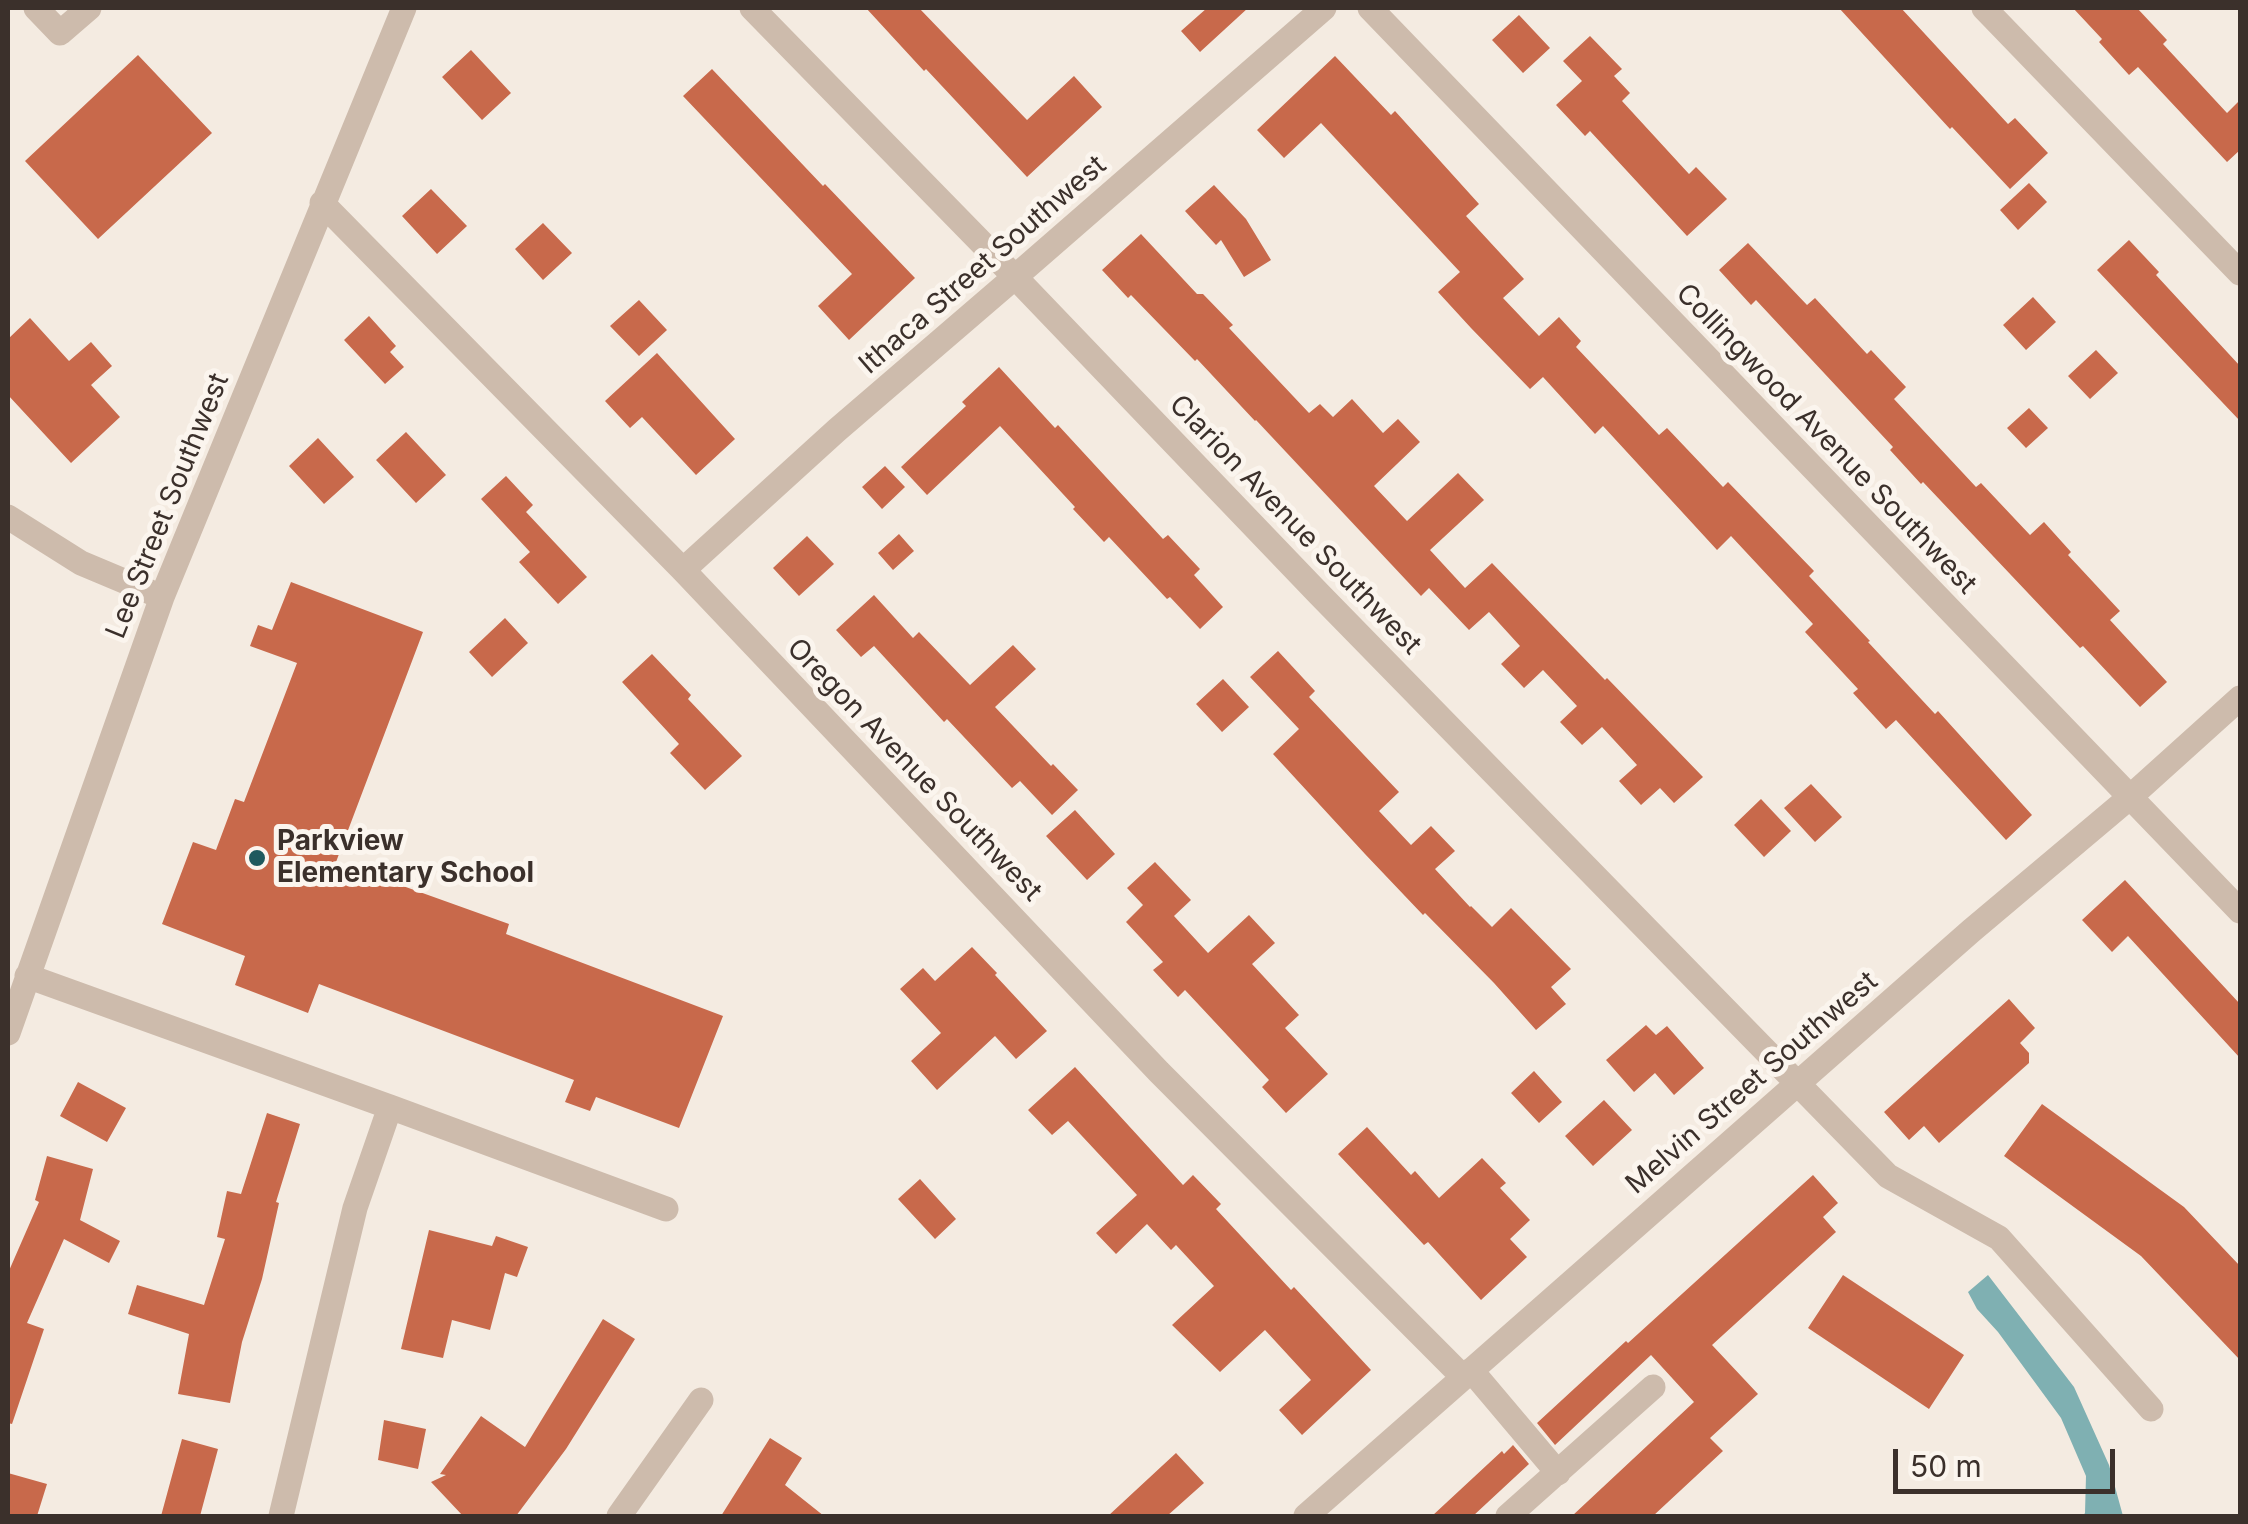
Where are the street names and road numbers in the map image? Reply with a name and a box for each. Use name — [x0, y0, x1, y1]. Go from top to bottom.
street label: Ithaca Street Southwest — [853, 149, 1113, 381]
street label: Collingwood Avenue Southwest — [1669, 277, 1983, 601]
street label: Lee Street Southwest — [99, 369, 237, 643]
street label: Clarion Avenue Southwest — [1162, 388, 1428, 662]
street label: Oregon Avenue Southwest — [780, 632, 1048, 908]
street label: Melvin Street Southwest — [1619, 965, 1885, 1201]

